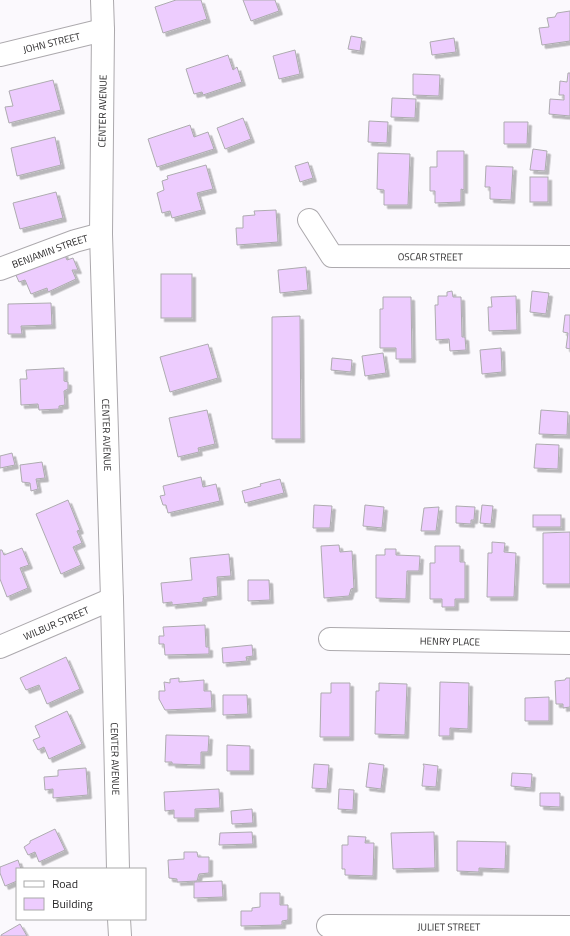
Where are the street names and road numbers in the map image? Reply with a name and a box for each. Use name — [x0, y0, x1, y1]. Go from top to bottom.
street label: JOHN STREET — [21, 29, 82, 57]
street label: CENTER AVENUE — [94, 74, 111, 147]
street label: BENJAMIN STREET — [10, 231, 90, 272]
street label: OSCAR STREET — [398, 249, 464, 265]
street label: CENTER AVENUE — [98, 398, 115, 472]
street label: WILBUR STREET — [21, 602, 92, 644]
street label: HENRY PLACE — [420, 633, 481, 650]
street label: CENTER AVENUE — [107, 722, 123, 796]
street label: JULIET STREET — [418, 919, 481, 935]

